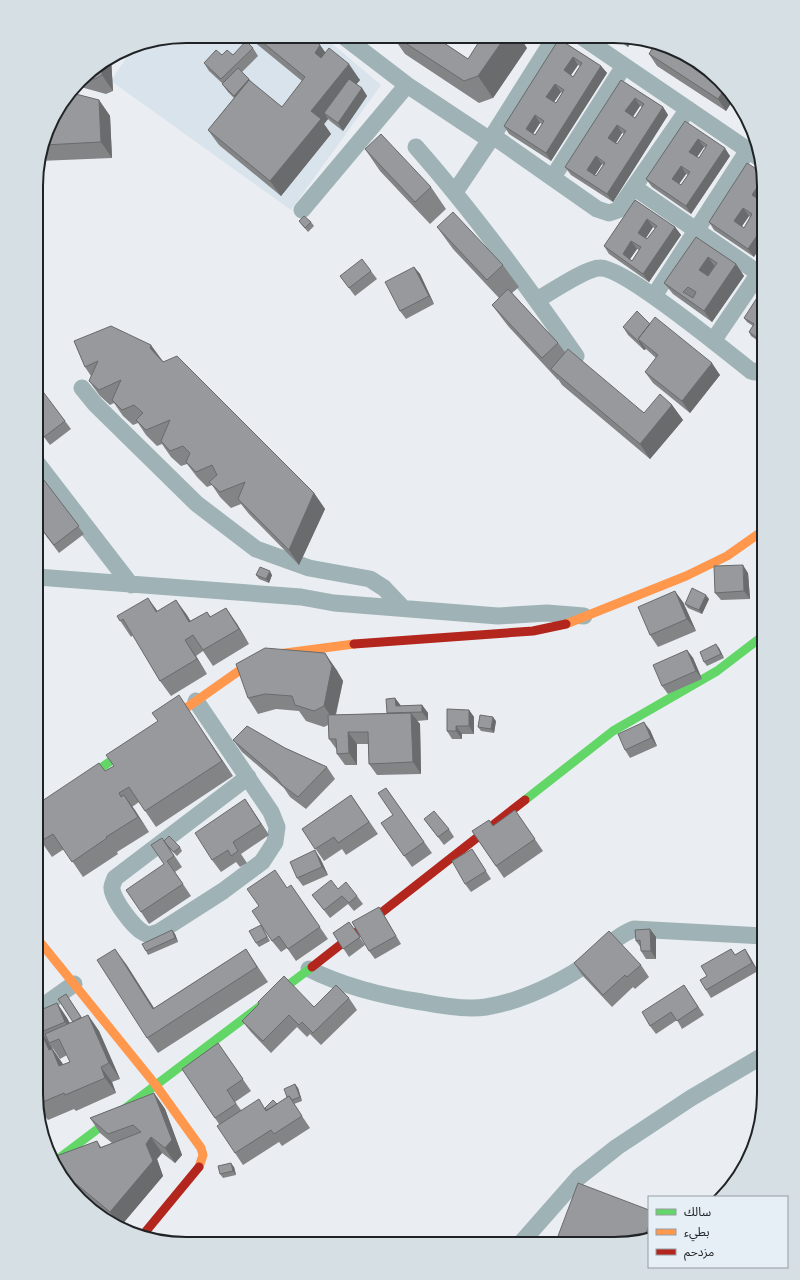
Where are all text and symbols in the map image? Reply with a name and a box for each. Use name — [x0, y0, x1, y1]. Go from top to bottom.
legend — [648, 1196, 788, 1268]
text: سالك — [684, 1204, 711, 1220]
text: بطيء — [684, 1224, 710, 1242]
text: مزدحم — [684, 1244, 714, 1261]

